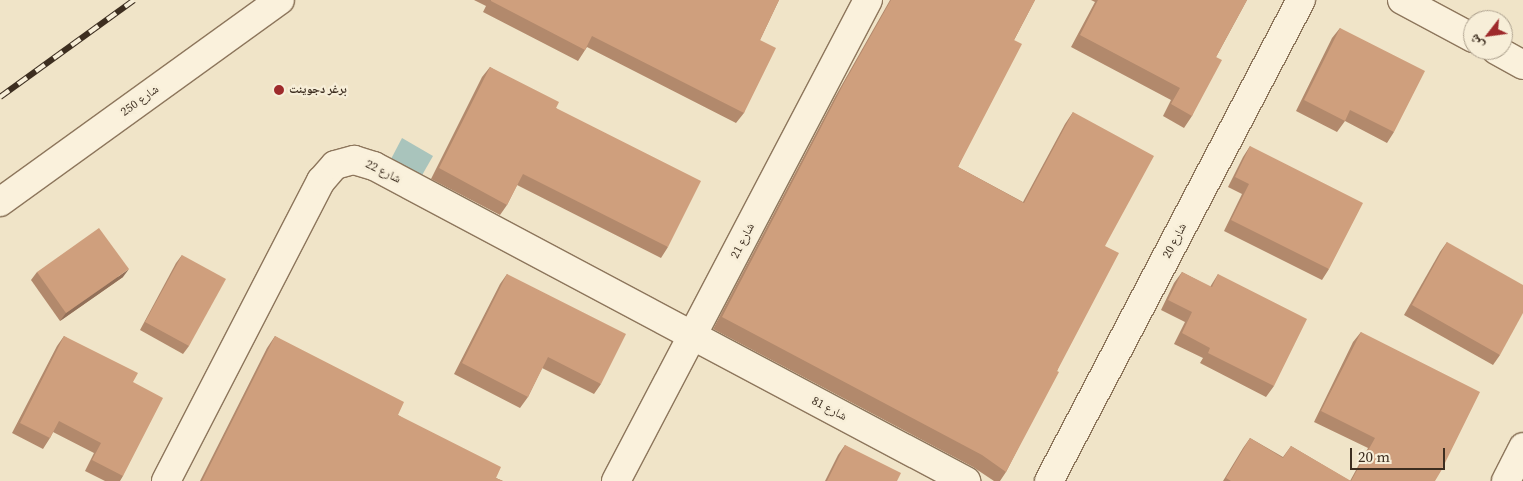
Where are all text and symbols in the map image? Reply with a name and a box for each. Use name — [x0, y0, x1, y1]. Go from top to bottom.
north arrow — [1463, 10, 1513, 60]
text: ش — [1464, 31, 1488, 53]
street label: شارع 250 — [118, 82, 162, 120]
place label: برغر دجوينت — [289, 83, 347, 97]
marker: برغر دجوينت — [273, 84, 285, 96]
street label: شارع 22 — [363, 157, 403, 187]
street label: شارع 21 — [728, 221, 758, 261]
street label: شارع 20 — [1160, 221, 1190, 261]
street label: شارع 81 — [809, 394, 849, 424]
scale bar — [1353, 438, 1448, 470]
text: 20 m — [1358, 446, 1390, 467]

